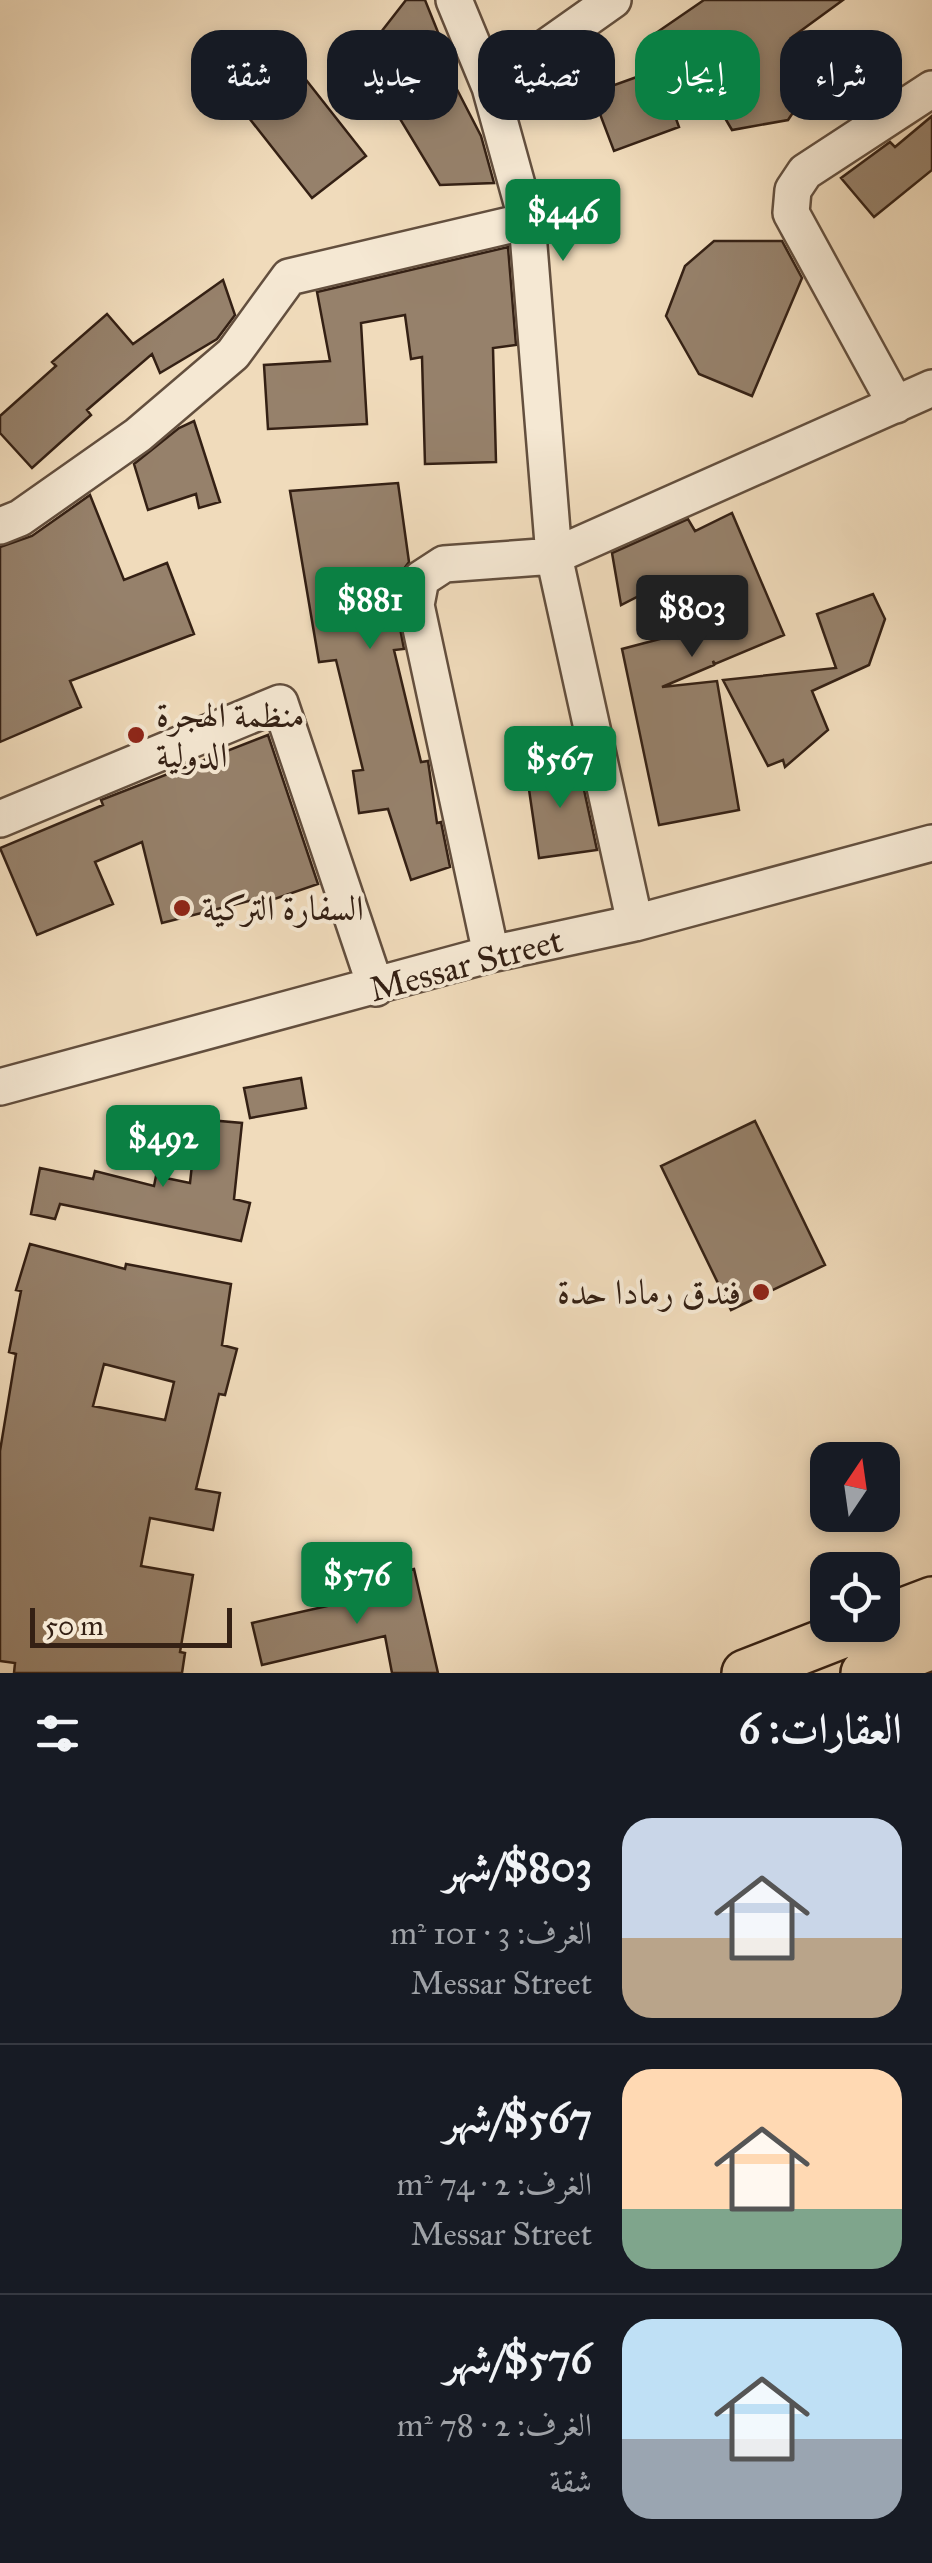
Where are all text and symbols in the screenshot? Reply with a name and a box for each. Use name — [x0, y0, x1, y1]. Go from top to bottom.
chip: شقة — [191, 30, 307, 120]
chip: جديد — [327, 30, 458, 120]
chip: تصفية — [478, 30, 615, 120]
chip: إيجار — [635, 30, 760, 120]
chip: شراء — [780, 30, 902, 120]
pin: $446 — [504, 179, 622, 264]
text: $446 — [527, 192, 599, 231]
pin: $881 — [311, 567, 429, 652]
pin: $803 — [633, 575, 751, 660]
text: $881 — [337, 580, 403, 619]
text: $803 — [658, 588, 726, 627]
place label: منظمة الهجرة الدولية — [156, 694, 305, 777]
marker: منظمة الهجرة الدولية — [125, 724, 147, 746]
pin: $567 — [501, 726, 619, 811]
text: $567 — [526, 739, 594, 778]
place label: السفارة التركية — [202, 887, 364, 930]
marker: السفارة التركية — [171, 897, 193, 919]
street label: Messar Street — [365, 919, 567, 1011]
pin: $492 — [104, 1105, 222, 1190]
text: $492 — [128, 1118, 198, 1157]
place label: فندق رمادا حدة — [557, 1271, 741, 1314]
marker: فندق رمادا حدة — [750, 1281, 772, 1303]
north arrow — [810, 1442, 900, 1532]
map controls — [810, 1442, 900, 1642]
pin: $576 — [298, 1542, 416, 1627]
button: locate — [810, 1552, 900, 1642]
text: $576 — [323, 1555, 391, 1594]
scale bar — [30, 1603, 232, 1648]
text: 50 m — [45, 1608, 104, 1643]
text: العقارات: 6 — [739, 1703, 902, 1755]
icon: filters — [30, 1706, 85, 1761]
text: $803/شهر — [444, 1841, 592, 1893]
icon: home — [702, 1858, 822, 1978]
text: الغرف: 3 · 101 m² — [390, 1914, 592, 1953]
text: Messar Street — [411, 1964, 592, 2003]
text: $567/شهر — [444, 2092, 592, 2144]
icon: home — [702, 2109, 822, 2229]
text: الغرف: 2 · 74 m² — [397, 2165, 592, 2204]
text: Messar Street — [411, 2215, 592, 2254]
text: $576/شهر — [444, 2333, 592, 2385]
icon: home — [702, 2359, 822, 2479]
text: الغرف: 2 · 78 m² — [397, 2406, 592, 2445]
text: شقة — [550, 2462, 592, 2501]

